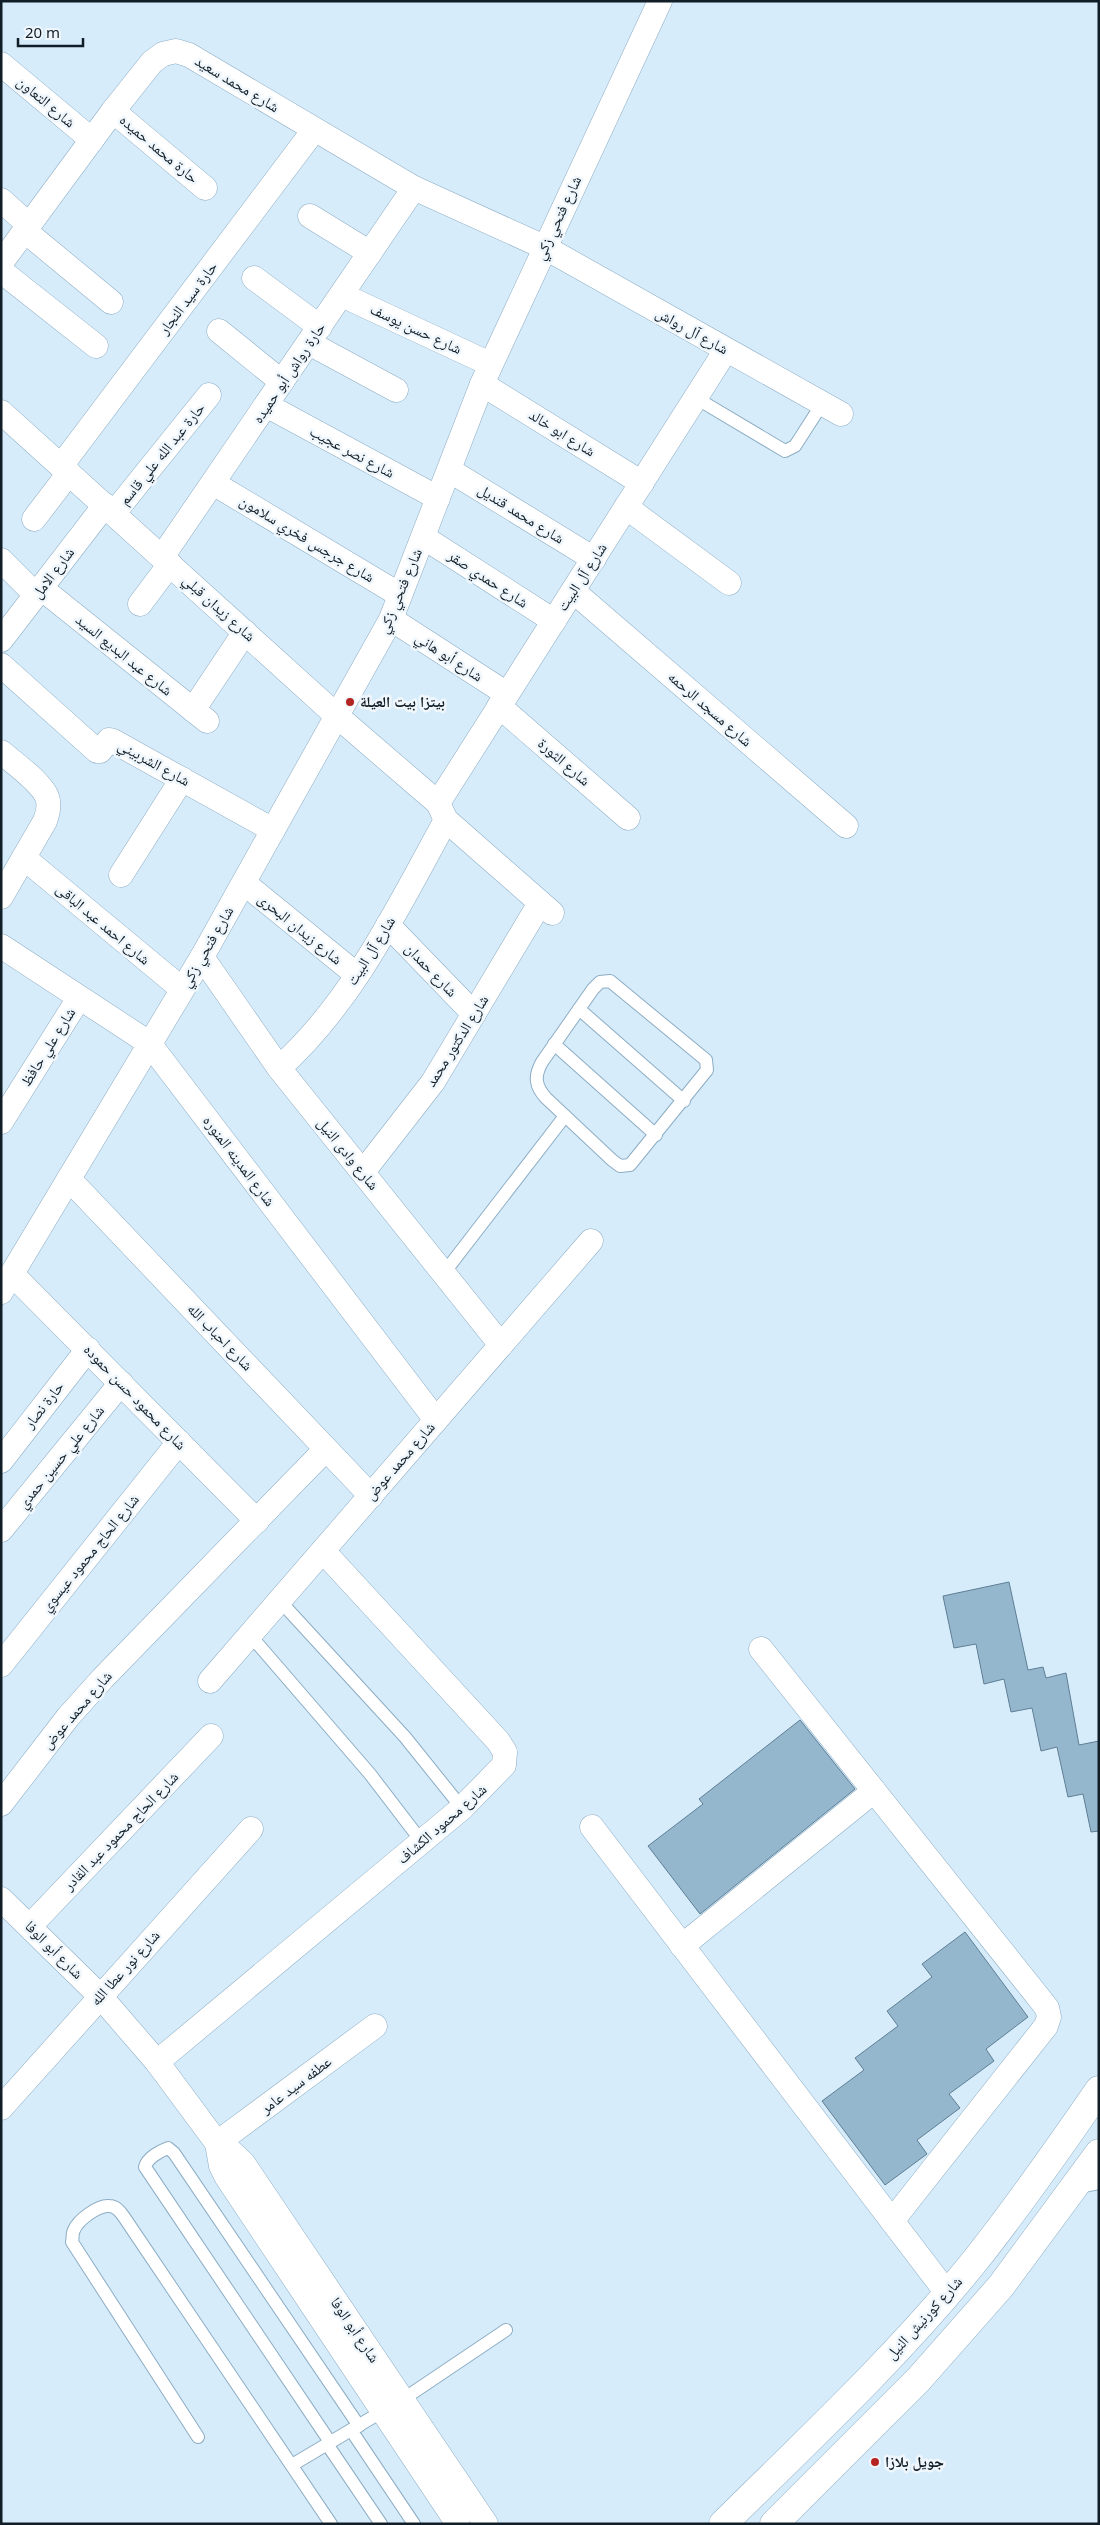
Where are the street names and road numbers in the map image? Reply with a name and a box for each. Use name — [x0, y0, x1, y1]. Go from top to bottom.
street label: شارع محمد سعيد — [191, 50, 284, 117]
street label: شارع التعاون — [13, 71, 80, 132]
street label: حارة محمد حميده — [116, 109, 204, 188]
street label: شارع فتحي زكي — [529, 172, 588, 264]
street label: حارة سيد النجار — [153, 257, 221, 339]
street label: شارع حسن يوسف — [367, 298, 466, 359]
street label: شارع آل رواش — [652, 302, 733, 359]
street label: حارة رواش أبو حميده — [247, 318, 330, 427]
street label: حارة عبد الله علي قاسم — [114, 398, 211, 511]
street label: شارع ابو خالد — [525, 404, 600, 461]
street label: شارع نصر عجيب — [306, 420, 399, 483]
street label: شارع محمد قنديل — [474, 479, 569, 549]
street label: شارع جرجس فخري سلامون — [235, 490, 379, 589]
street label: شارع آل البيت — [552, 538, 612, 615]
street label: شارع الامل — [26, 543, 79, 603]
street label: شارع حمدي صقر — [442, 544, 533, 614]
street label: شارع فتحي زكي — [372, 545, 429, 637]
street label: شارع زيدان قبلي — [177, 569, 260, 647]
street label: شارع عبد البديع السيد — [71, 609, 177, 700]
street label: شارع أبو هاني — [410, 627, 487, 688]
street label: شارع مسجد الرحمه — [664, 666, 757, 751]
street label: شارع الثورة — [533, 733, 595, 790]
street label: شارع الشربيني — [114, 734, 194, 793]
street label: شارع احمد عبد الباقى — [52, 878, 155, 969]
street label: شارع زيدان البحرى — [254, 888, 347, 969]
street label: شارع فتحي زكي — [175, 902, 240, 992]
street label: شارع آل البيت — [341, 912, 400, 989]
street label: شارع حمدان — [400, 938, 462, 1001]
street label: شارع الدكتور محمد — [420, 991, 493, 1091]
street label: شارع علي حافظ — [15, 1003, 82, 1091]
street label: شارع المدينه المنوره — [198, 1111, 281, 1211]
street label: شارع وادى النيل — [313, 1113, 384, 1195]
street label: شارع احباب الله — [183, 1298, 258, 1375]
street label: شارع محمود حسن حموده — [79, 1339, 192, 1454]
street label: حارة نصار — [18, 1376, 68, 1433]
street label: شارع علي حسين حمدي — [12, 1400, 110, 1514]
street label: شارع محمد عوض — [360, 1417, 440, 1504]
street label: شارع الحاج محمود عيسوي — [36, 1489, 145, 1617]
street label: شارع محمد عوض — [37, 1666, 117, 1753]
street label: شارع الحاج محمود عبد القادر — [58, 1766, 183, 1895]
street label: شارع محمود الكشاف — [392, 1779, 491, 1869]
street label: شارع أبو الوفا — [20, 1916, 88, 1984]
street label: شارع نور عطا الله — [85, 1925, 164, 2010]
street label: عطفه سيد عامر — [255, 2051, 335, 2118]
street label: شارع كورنيش النيل — [881, 2271, 967, 2364]
street label: شارع أبو الوفا — [326, 2293, 385, 2367]

